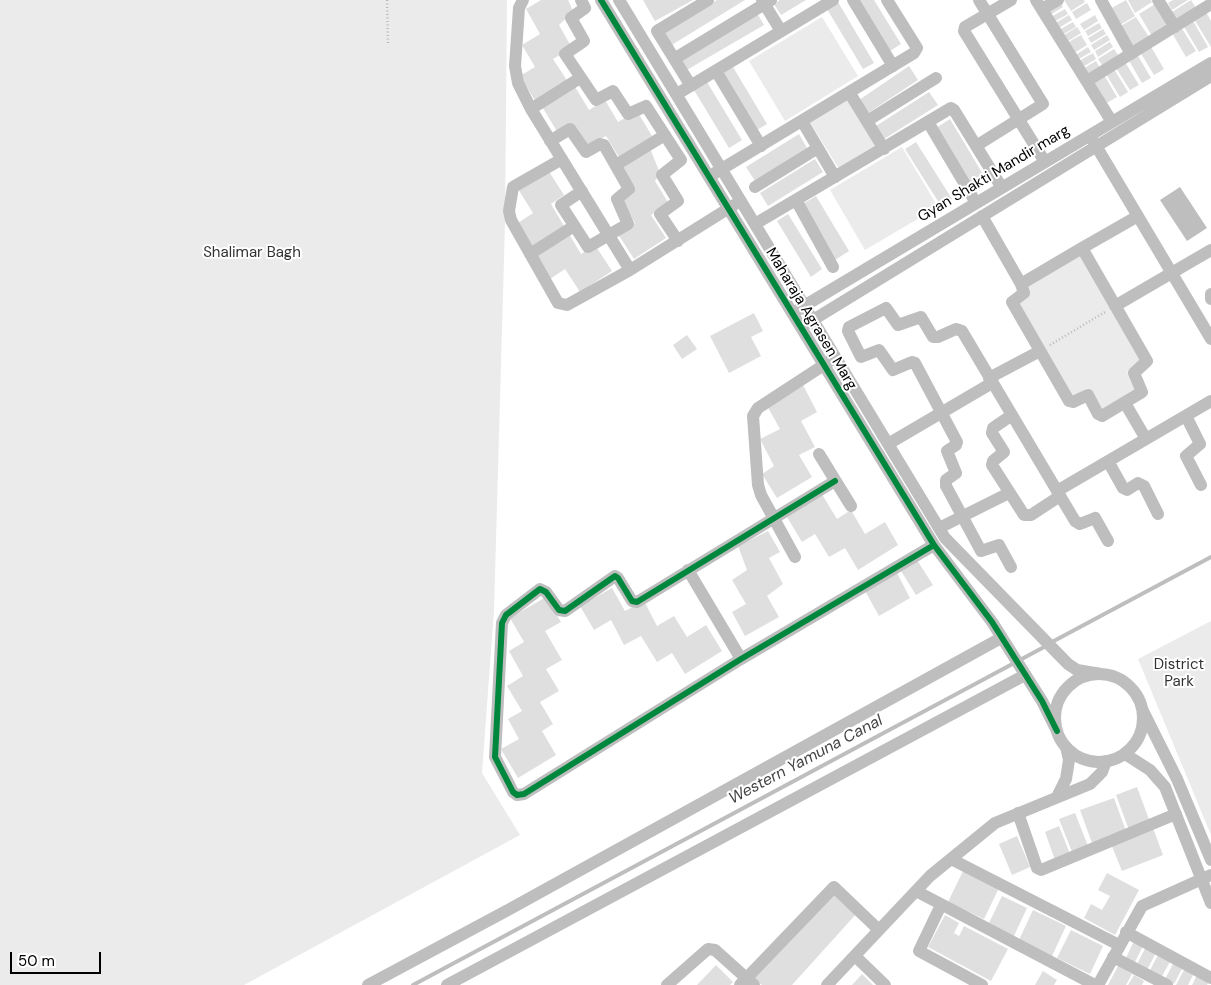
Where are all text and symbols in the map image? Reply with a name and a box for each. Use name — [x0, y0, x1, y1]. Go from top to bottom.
street label: Gyan Shakti Mandir marg — [915, 122, 1073, 226]
park label: Shalimar Bagh — [203, 244, 301, 262]
street label: Maharaja Agrasen Marg — [761, 245, 861, 393]
park label: District Park — [1154, 656, 1204, 691]
water label: Western Yamuna Canal — [726, 711, 886, 809]
scale bar — [12, 942, 104, 974]
text: 50 m — [18, 951, 55, 971]

